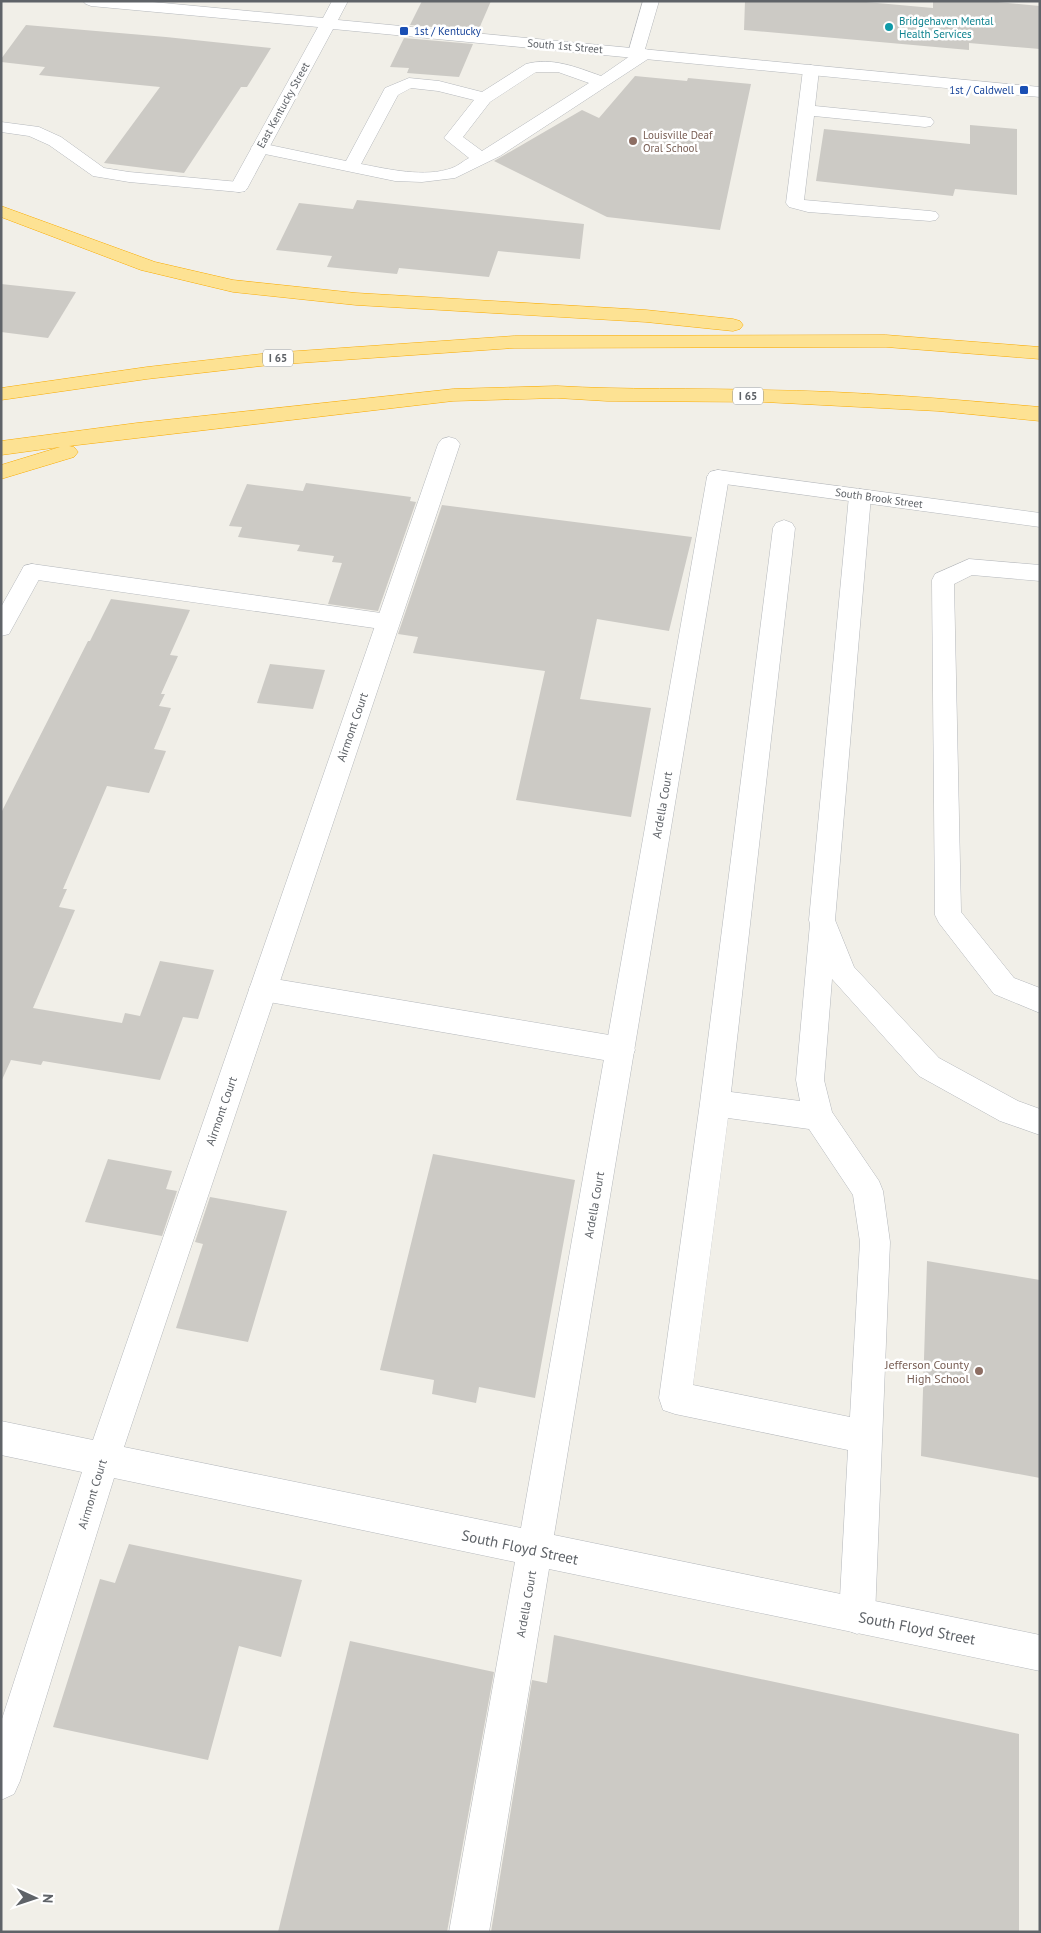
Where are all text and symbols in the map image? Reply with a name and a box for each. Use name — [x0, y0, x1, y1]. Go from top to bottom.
place label: Bridgehaven Mental Health Services — [899, 14, 994, 41]
marker: Bridgehaven Mental Health Services — [883, 21, 895, 33]
place label: 1st / Kentucky — [414, 24, 482, 38]
marker: 1st / Kentucky — [398, 25, 410, 37]
street label: South 1st Street — [527, 36, 604, 56]
street label: East Kentucky Street — [254, 59, 313, 150]
place label: 1st / Caldwell — [949, 83, 1015, 97]
marker: 1st / Caldwell — [1018, 84, 1030, 96]
place label: Louisville Deaf Oral School — [643, 128, 713, 155]
marker: Louisville Deaf Oral School — [627, 135, 639, 147]
road number: I 65 — [263, 349, 293, 366]
road number: I 65 — [733, 388, 763, 404]
street label: South Brook Street — [834, 485, 924, 511]
street label: Airmont Court — [333, 690, 371, 764]
street label: Ardella Court — [649, 770, 675, 840]
street label: Airmont Court — [202, 1074, 240, 1148]
street label: Ardella Court — [581, 1170, 607, 1240]
place label: Jefferson County High School — [884, 1357, 969, 1386]
marker: Jefferson County High School — [973, 1365, 985, 1377]
street label: Airmont Court — [74, 1457, 110, 1531]
street label: South Floyd Street — [460, 1525, 580, 1569]
street label: Ardella Court — [513, 1569, 539, 1639]
street label: South Floyd Street — [857, 1607, 977, 1649]
north arrow — [10, 1873, 60, 1923]
text: N — [39, 1894, 57, 1904]

